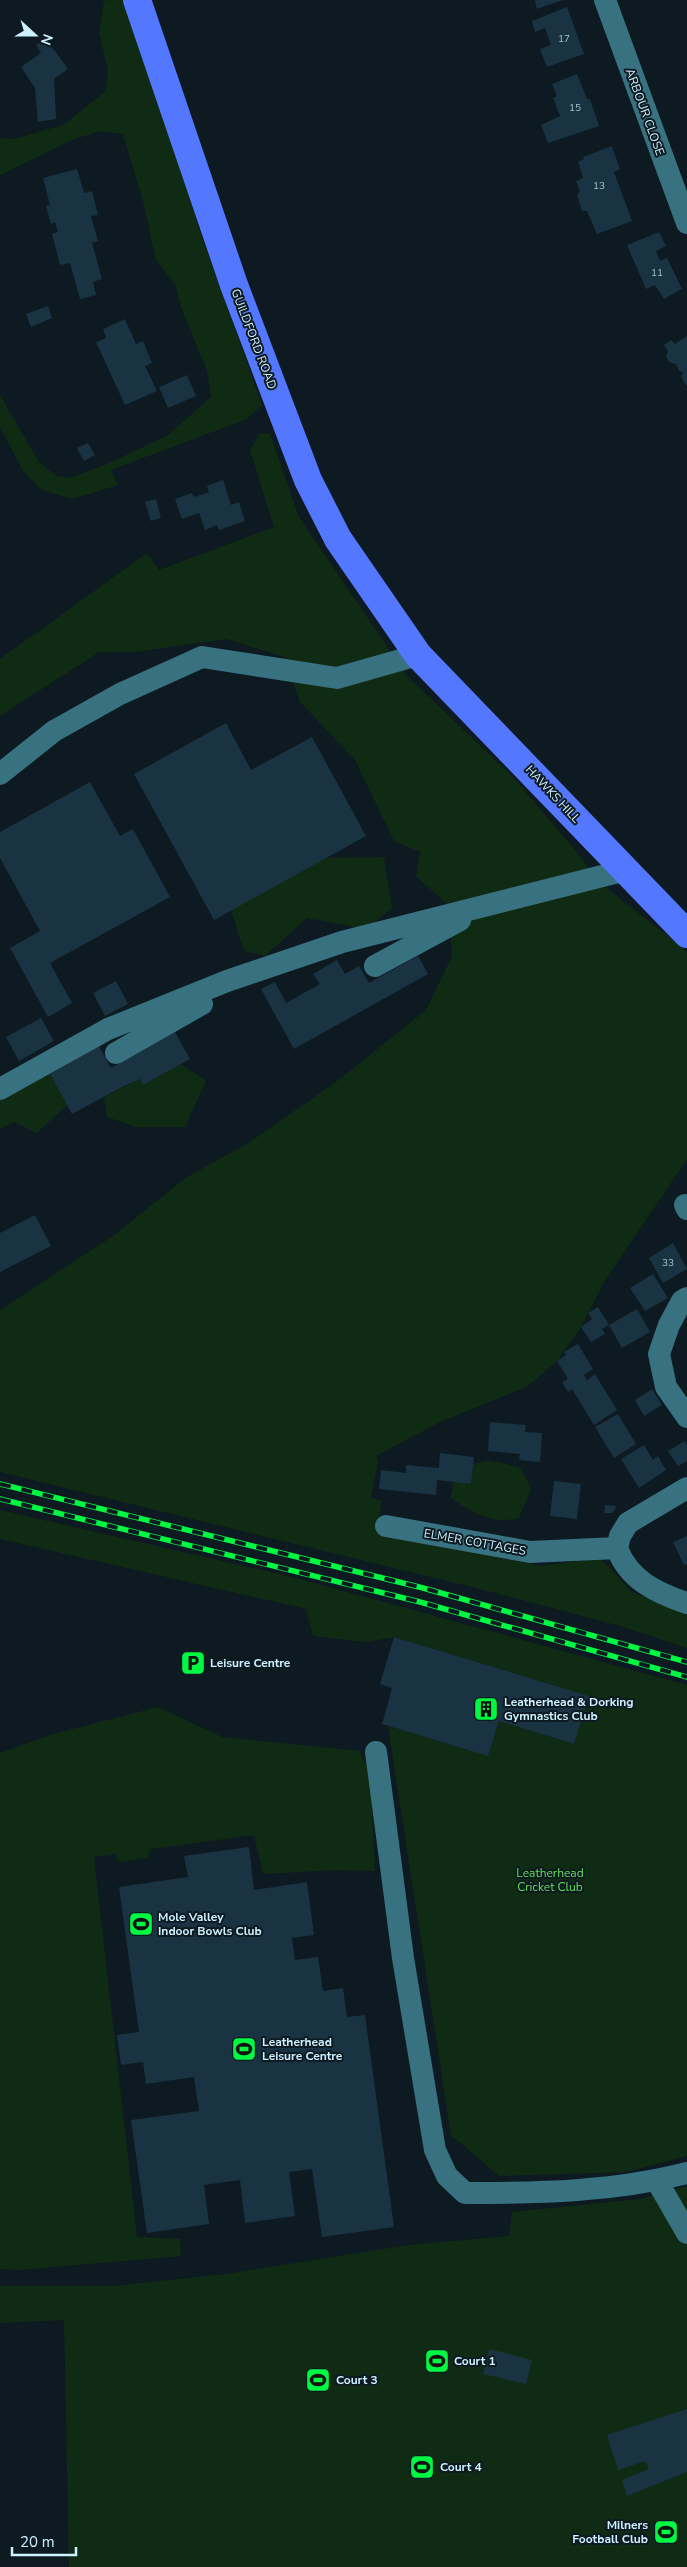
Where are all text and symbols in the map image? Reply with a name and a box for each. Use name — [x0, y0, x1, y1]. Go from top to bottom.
north arrow — [10, 10, 60, 60]
text: N — [36, 31, 57, 48]
house number: 17 — [558, 32, 570, 46]
street label: ARBOUR CLOSE — [622, 66, 668, 158]
house number: 15 — [569, 101, 581, 115]
house number: 13 — [593, 179, 605, 193]
house number: 11 — [651, 266, 663, 280]
street label: GUILDFORD ROAD — [227, 287, 281, 392]
street label: HAWKS HILL — [522, 762, 584, 827]
house number: 33 — [662, 1256, 674, 1270]
street label: ELMER COTTAGES — [423, 1525, 527, 1559]
parking icon: Leisure Centre — [180, 1650, 206, 1676]
place label: Leisure Centre — [210, 1655, 291, 1671]
place label: Leatherhead & Dorking Gymnastics Club — [504, 1694, 634, 1724]
building icon: Leatherhead & Dorking Gymnastics Club — [473, 1696, 499, 1722]
park label: Leatherhead Cricket Club — [516, 1865, 584, 1895]
place label: Mole Valley Indoor Bowls Club — [158, 1909, 262, 1939]
sports icon: Mole Valley Indoor Bowls Club — [128, 1911, 154, 1937]
place label: Leatherhead Leisure Centre — [262, 2034, 343, 2064]
sports icon: Leatherhead Leisure Centre — [231, 2036, 257, 2062]
sports icon: Court 1 — [424, 2348, 450, 2374]
place label: Court 1 — [454, 2353, 496, 2369]
sports icon: Court 3 — [305, 2367, 331, 2393]
place label: Court 3 — [336, 2372, 378, 2388]
sports icon: Court 4 — [409, 2454, 435, 2480]
place label: Court 4 — [440, 2459, 482, 2475]
place label: Milners Football Club — [572, 2517, 648, 2547]
sports icon: Milners Football Club — [653, 2519, 679, 2545]
scale bar — [12, 2524, 76, 2556]
text: 20 m — [20, 2532, 55, 2552]

